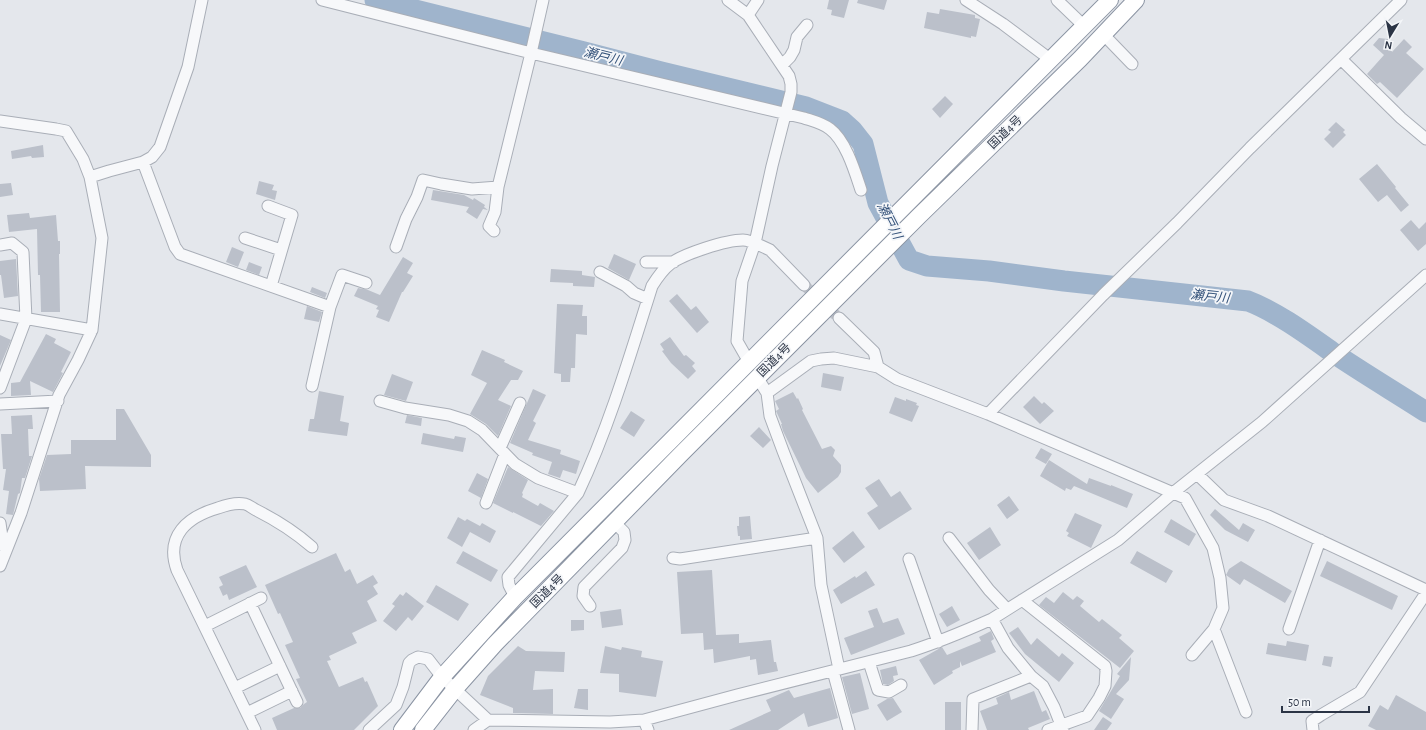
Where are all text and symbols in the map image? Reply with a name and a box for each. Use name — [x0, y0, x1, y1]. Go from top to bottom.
north arrow — [1370, 16, 1410, 56]
text: N — [1384, 39, 1393, 51]
water label: 瀬戸川 — [582, 45, 626, 69]
street label: 国道4号 — [985, 112, 1024, 151]
water label: 瀬戸川 — [874, 200, 905, 243]
water label: 瀬戸川 — [1190, 288, 1232, 306]
street label: 国道4号 — [754, 340, 793, 379]
street label: 国道4号 — [527, 571, 566, 610]
scale bar — [1282, 688, 1369, 714]
text: 50 m — [1288, 696, 1311, 708]

